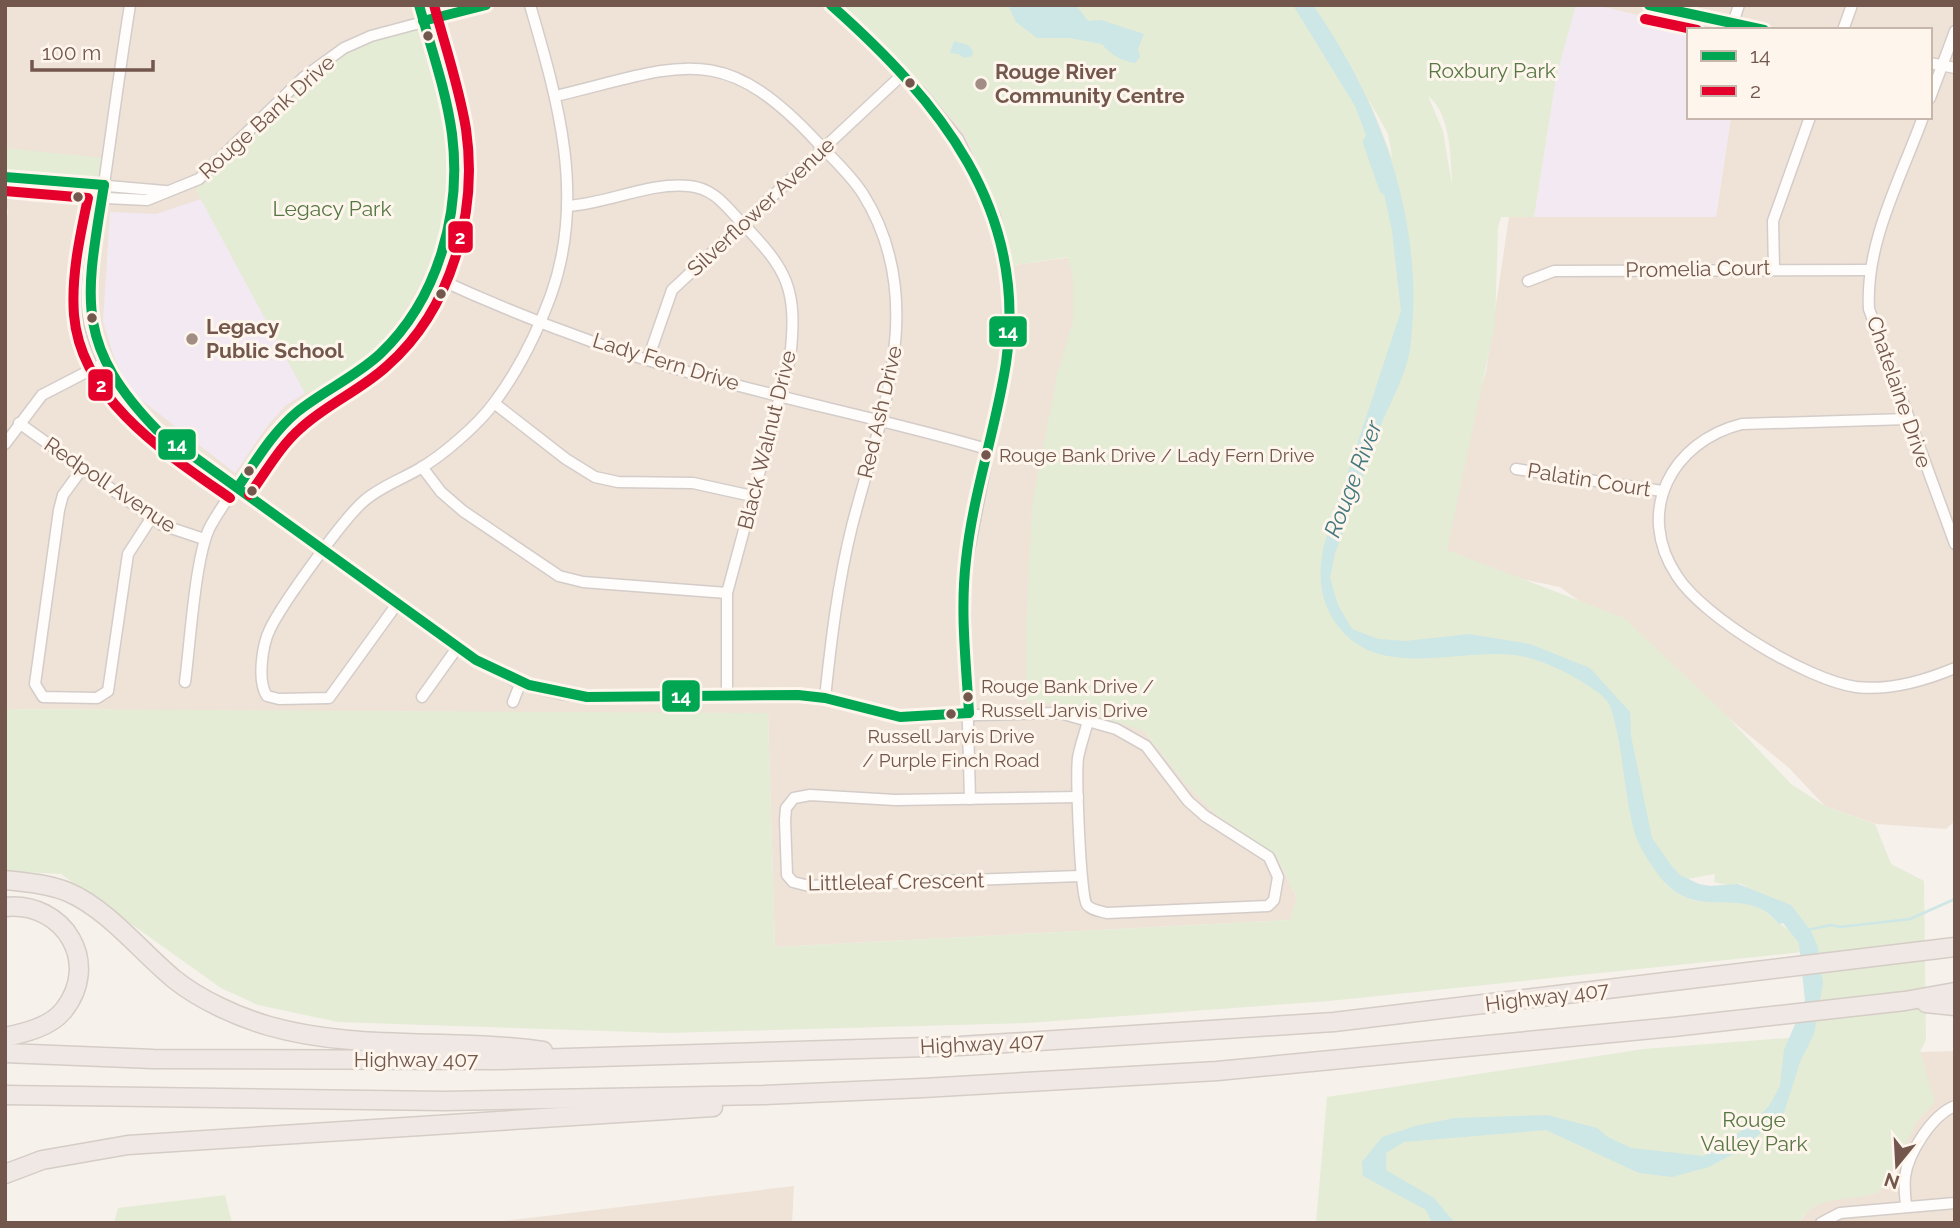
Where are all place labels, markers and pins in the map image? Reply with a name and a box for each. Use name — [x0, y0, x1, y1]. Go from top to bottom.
unlabelled marker — [421, 29, 435, 43]
place label: Rouge River Community Centre — [995, 59, 1185, 108]
unlabelled marker — [903, 76, 917, 90]
marker: Rouge River Community Centre — [973, 76, 989, 92]
unlabelled marker — [71, 190, 85, 204]
unlabelled marker — [434, 287, 448, 301]
unlabelled marker — [85, 311, 99, 325]
place label: Legacy Public School — [206, 314, 344, 363]
marker: Legacy Public School — [184, 331, 200, 347]
place label: Rouge Bank Drive / Lady Fern Drive — [999, 444, 1314, 466]
marker: Rouge Bank Drive / Lady Fern Drive — [979, 448, 993, 462]
unlabelled marker — [242, 464, 256, 478]
unlabelled marker — [245, 484, 259, 498]
place label: Rouge Bank Drive / Russell Jarvis Drive — [981, 675, 1154, 721]
marker: Rouge Bank Drive / Russell Jarvis Drive — [961, 690, 975, 704]
marker: Russell Jarvis Drive / Purple Finch Road — [944, 707, 958, 721]
place label: Russell Jarvis Drive / Purple Finch Road — [862, 725, 1040, 771]

